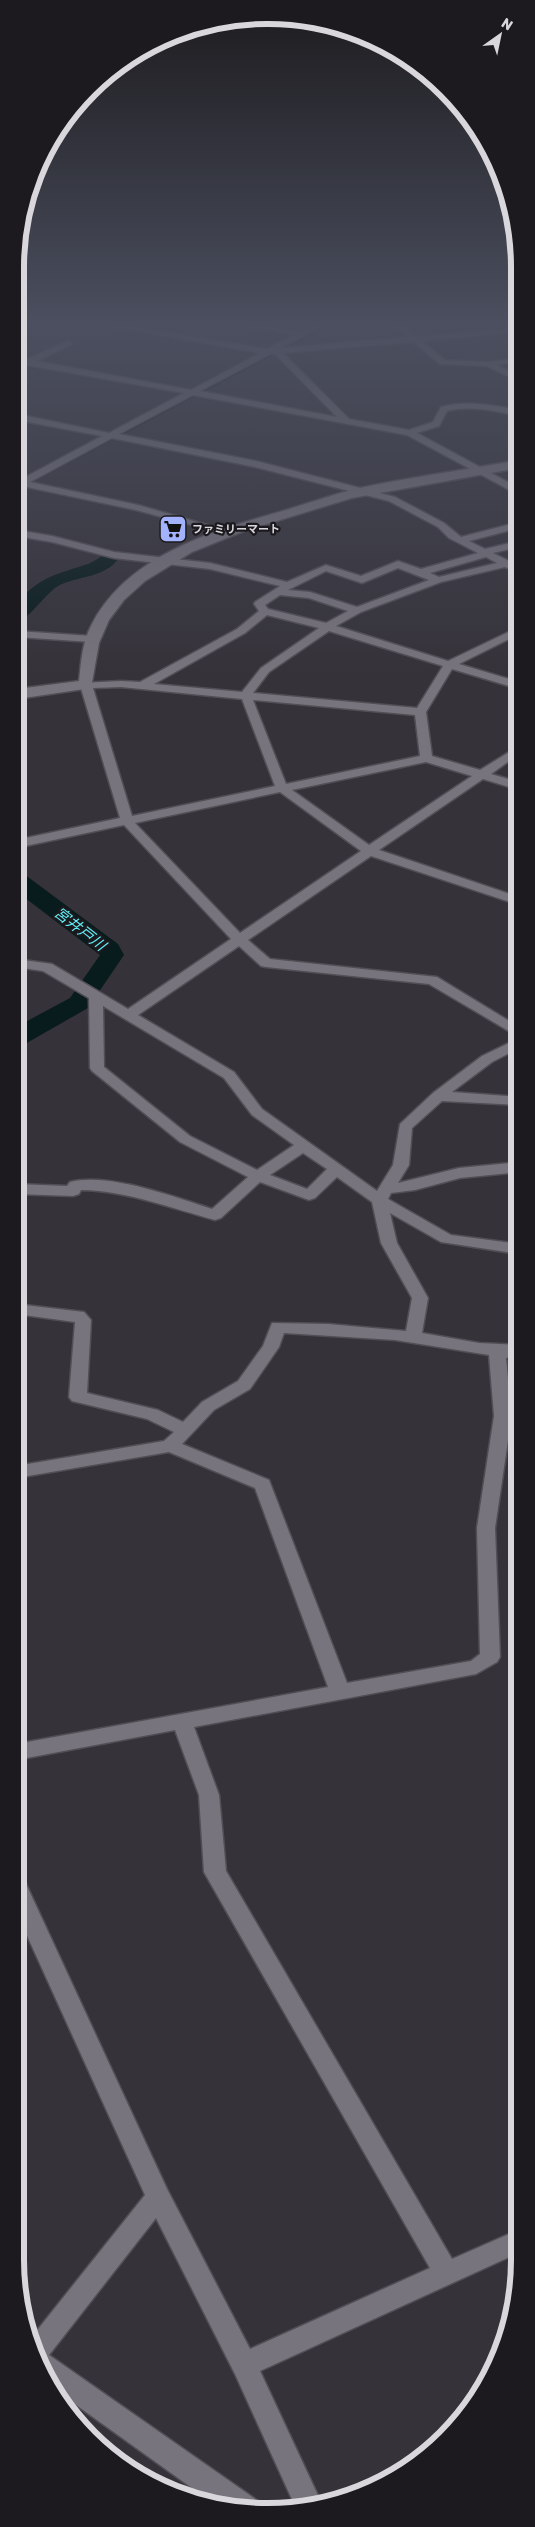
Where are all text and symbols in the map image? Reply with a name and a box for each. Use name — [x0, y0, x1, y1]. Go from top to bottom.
north arrow — [475, 10, 525, 60]
text: N — [498, 15, 516, 34]
supermarket icon: ファミリーマート — [158, 514, 188, 544]
place label: ファミリーマート — [192, 523, 280, 536]
water label: 宮井戸川 — [51, 903, 111, 956]

